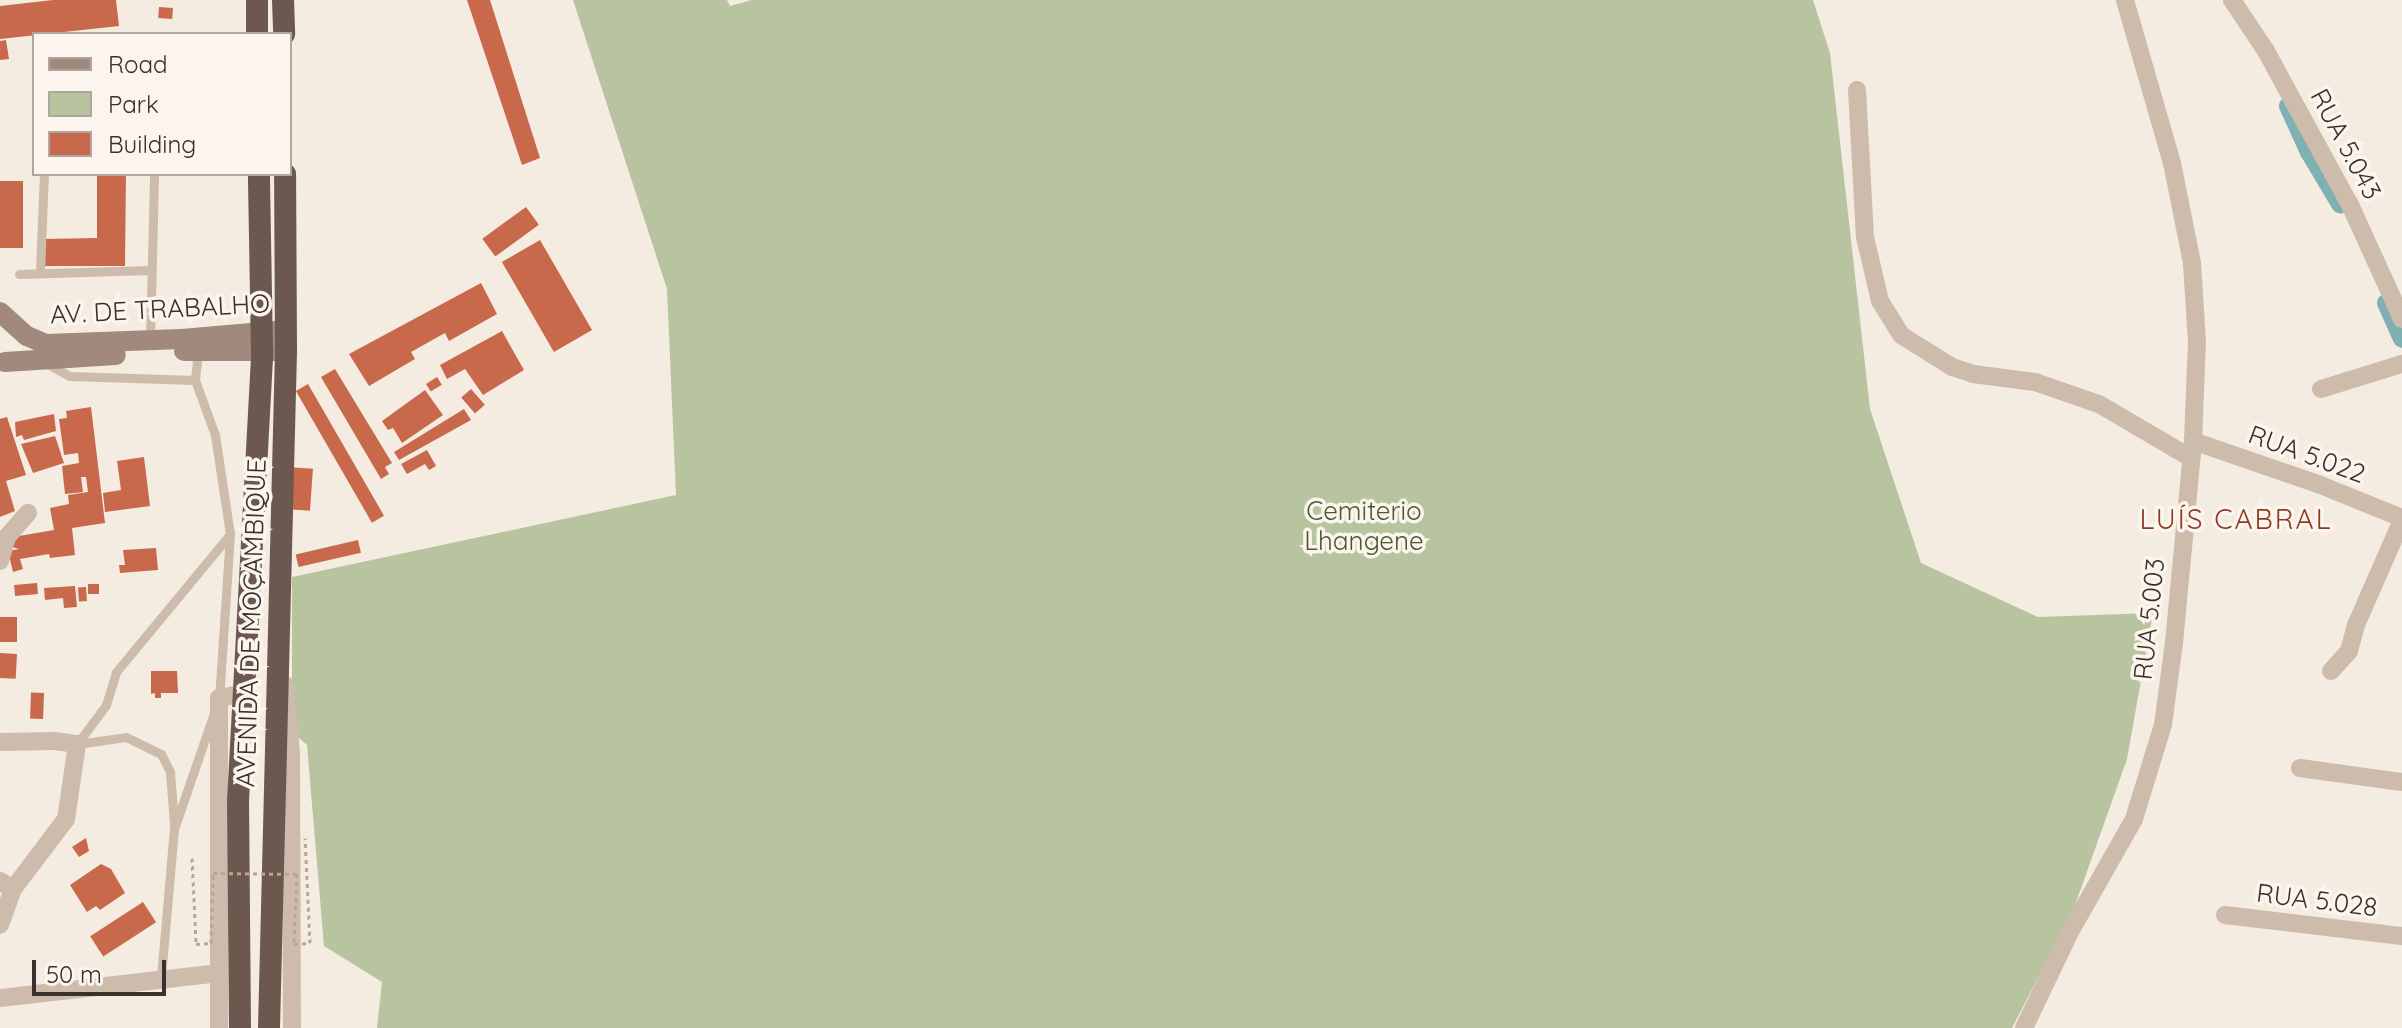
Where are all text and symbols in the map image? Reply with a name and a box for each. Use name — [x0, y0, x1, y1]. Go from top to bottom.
legend — [32, 32, 292, 176]
text: Road — [108, 49, 168, 79]
street label: RUA 5.043 — [2304, 83, 2388, 205]
text: Park — [108, 89, 159, 119]
text: Building — [108, 129, 196, 159]
street label: AV. DE TRABALHO — [49, 288, 271, 330]
street label: RUA 5.022 — [2244, 418, 2370, 490]
street label: AVENIDA DE MOÇAMBIQUE — [230, 458, 272, 788]
park label: Cemiterio Lhangene — [1304, 495, 1424, 556]
district label: LUÍS CABRAL — [2139, 502, 2333, 536]
street label: RUA 5.003 — [2127, 557, 2171, 681]
street label: RUA 5.028 — [2255, 877, 2379, 923]
scale bar — [36, 944, 170, 994]
text: 50 m — [46, 959, 102, 989]

